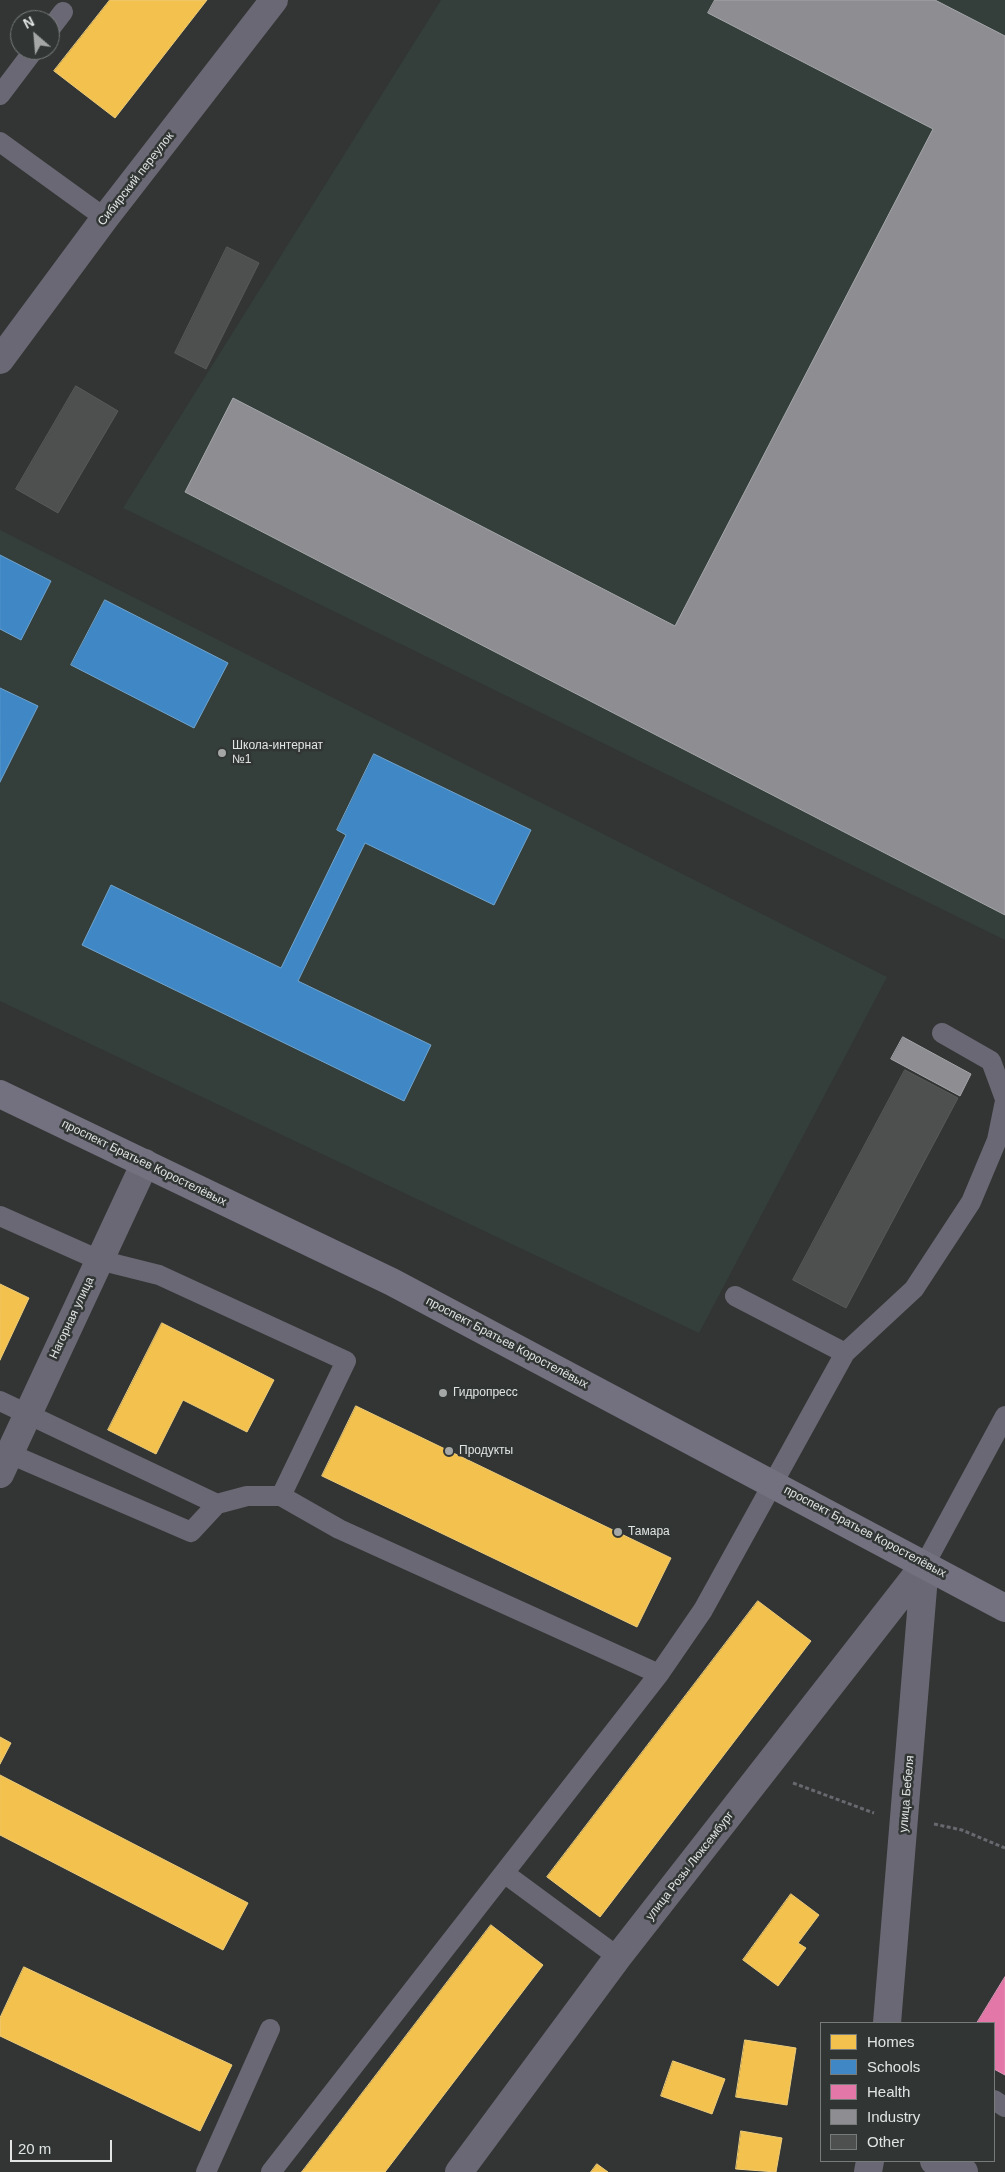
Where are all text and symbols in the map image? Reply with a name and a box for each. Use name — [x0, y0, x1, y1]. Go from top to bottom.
north arrow — [10, 10, 60, 60]
text: N — [21, 13, 37, 32]
street label: Сибирский переулок — [95, 129, 177, 229]
place label: Школа-интернат №1 — [232, 739, 323, 767]
marker: Школа-интернат №1 — [216, 747, 228, 759]
street label: проспект Братьев Коростелёвых — [59, 1117, 229, 1209]
street label: Нагорная улица — [47, 1275, 97, 1361]
street label: проспект Братьев Коростелёвых — [423, 1294, 591, 1392]
place label: Гидропресс — [453, 1386, 518, 1400]
marker: Гидропресс — [437, 1387, 449, 1399]
place label: Продукты — [459, 1444, 513, 1458]
marker: Продукты — [443, 1445, 455, 1457]
street label: проспект Братьев Коростелёвых — [781, 1483, 949, 1581]
place label: Тамара — [628, 1525, 670, 1539]
marker: Тамара — [612, 1526, 624, 1538]
street label: улица Бебеля — [896, 1755, 918, 1833]
street label: улица Розы Люксембург — [643, 1809, 737, 1923]
legend — [820, 2022, 995, 2162]
text: Homes — [867, 2033, 915, 2050]
text: Schools — [867, 2058, 920, 2075]
text: Health — [867, 2083, 910, 2100]
text: Industry — [867, 2108, 920, 2125]
scale bar — [12, 2130, 115, 2162]
text: Other — [867, 2133, 905, 2150]
text: 20 m — [18, 2140, 51, 2157]

